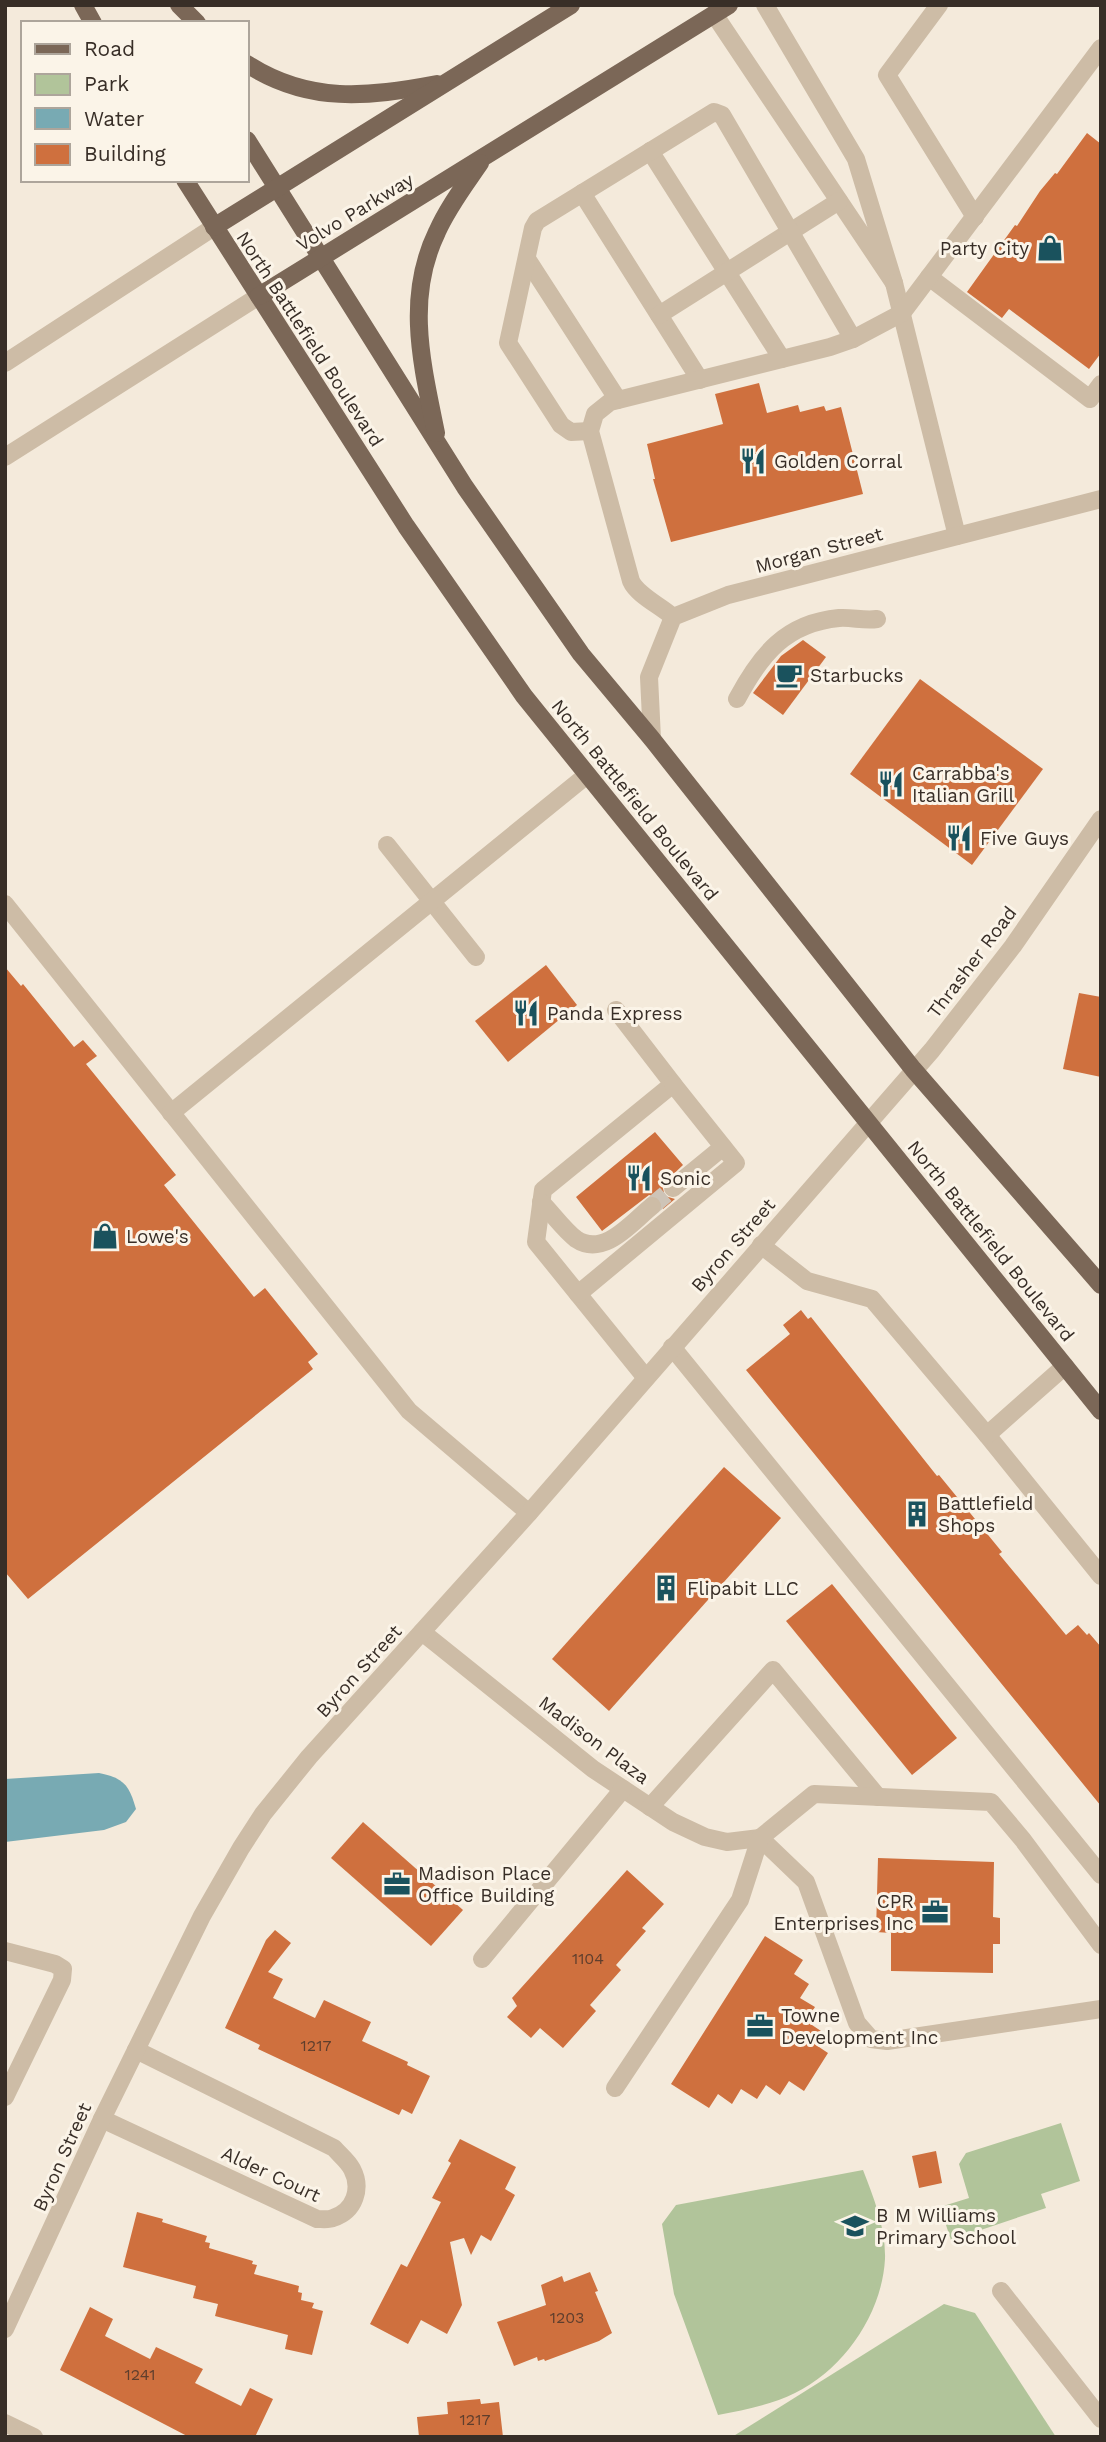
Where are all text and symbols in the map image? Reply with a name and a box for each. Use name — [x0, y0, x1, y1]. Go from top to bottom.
legend — [21, 21, 248, 182]
text: Road — [84, 36, 135, 61]
text: Park — [84, 71, 129, 96]
text: Water — [84, 106, 145, 131]
text: Building — [84, 141, 166, 166]
street label: Volvo Parkway — [292, 168, 418, 256]
street label: North Battlefield Boulevard — [232, 227, 388, 451]
shop icon: Party City — [1035, 233, 1065, 263]
place label: Party City — [940, 237, 1029, 260]
restaurant icon: Golden Corral — [738, 446, 768, 476]
place label: Golden Corral — [774, 450, 903, 473]
street label: Morgan Street — [753, 522, 885, 578]
cafe icon: Starbucks — [774, 660, 804, 690]
place label: Starbucks — [810, 664, 904, 687]
street label: North Battlefield Boulevard — [547, 695, 723, 905]
place label: Carrabba's Italian Grill — [912, 762, 1015, 807]
restaurant icon: Carrabba's Italian Grill — [876, 769, 906, 799]
restaurant icon: Five Guys — [944, 823, 974, 853]
place label: Five Guys — [980, 827, 1069, 850]
street label: Thrasher Road — [922, 902, 1022, 1022]
restaurant icon: Panda Express — [511, 998, 541, 1028]
place label: Panda Express — [547, 1002, 682, 1025]
street label: North Battlefield Boulevard — [903, 1136, 1079, 1346]
restaurant icon: Sonic — [624, 1163, 654, 1193]
place label: Sonic — [660, 1167, 711, 1190]
street label: Byron Street — [686, 1193, 780, 1297]
shop icon: Lowe's — [90, 1221, 120, 1251]
place label: Lowe's — [126, 1225, 189, 1248]
place label: Battlefield Shops — [938, 1492, 1033, 1537]
building icon: Battlefield Shops — [902, 1499, 932, 1529]
building icon: Flipabit LLC — [651, 1573, 681, 1603]
place label: Flipabit LLC — [687, 1577, 799, 1600]
street label: Byron Street — [311, 1620, 407, 1722]
street label: Madison Plaza — [534, 1691, 654, 1789]
place label: Madison Place Office Building — [418, 1862, 555, 1907]
office icon: Madison Place Office Building — [382, 1869, 412, 1899]
place label: CPR Enterprises Inc — [773, 1890, 914, 1935]
office icon: CPR Enterprises Inc — [920, 1897, 950, 1927]
house number: 1104 — [572, 1949, 604, 1968]
place label: Towne Development Inc — [781, 2004, 938, 2049]
office icon: Towne Development Inc — [745, 2011, 775, 2041]
house number: 1217 — [301, 2036, 331, 2055]
street label: Byron Street — [28, 2099, 96, 2215]
street label: Alder Court — [218, 2141, 324, 2207]
place label: B M Williams Primary School — [876, 2204, 1016, 2249]
school or university icon: B M Williams Primary School — [840, 2211, 870, 2241]
house number: 1203 — [550, 2308, 584, 2327]
house number: 1241 — [125, 2365, 155, 2384]
house number: 1217 — [460, 2410, 490, 2429]

